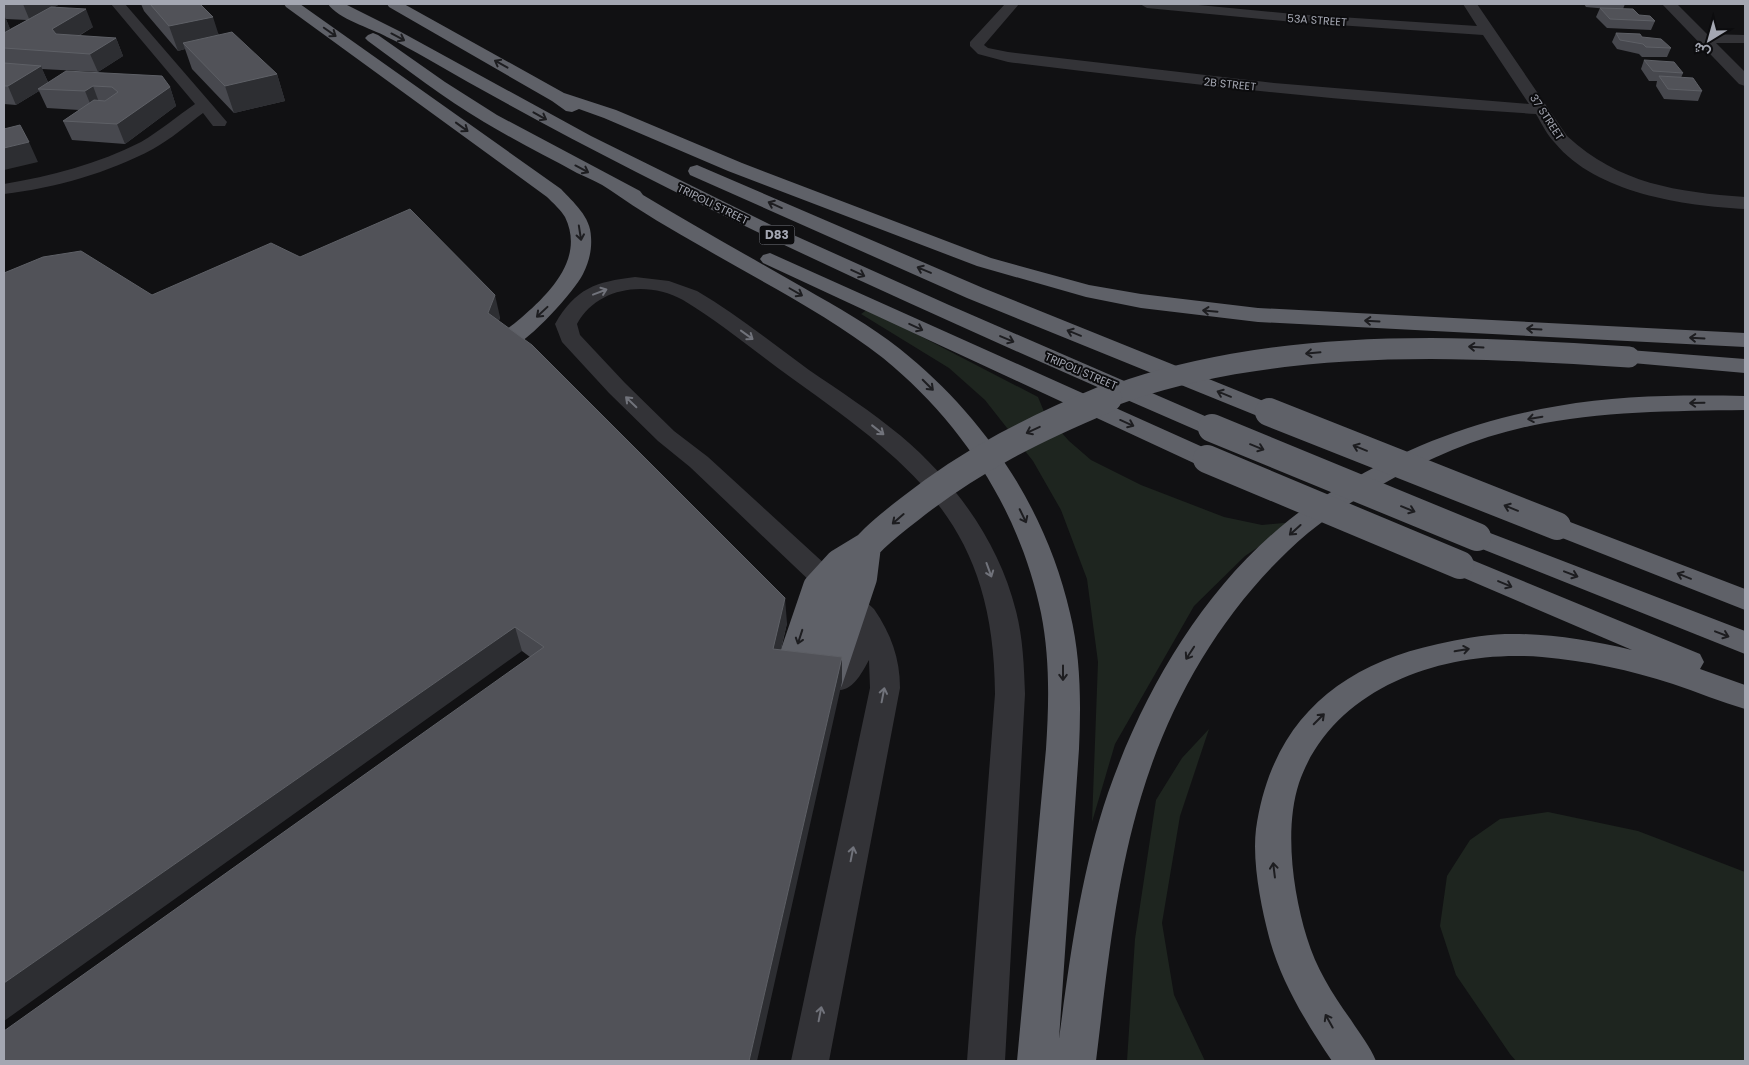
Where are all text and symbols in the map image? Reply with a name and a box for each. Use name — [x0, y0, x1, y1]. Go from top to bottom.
street label: 53A STREET — [1286, 10, 1348, 30]
north arrow — [1684, 15, 1734, 65]
one-way arrow — [323, 27, 336, 38]
one-way arrow — [390, 33, 405, 42]
text: ش — [1688, 37, 1714, 63]
one-way arrow — [494, 59, 508, 69]
street label: 2B STREET — [1203, 73, 1257, 95]
street label: 37 STREET — [1526, 91, 1568, 143]
one-way arrow — [532, 112, 547, 121]
one-way arrow — [455, 122, 469, 132]
one-way arrow — [575, 164, 589, 174]
street label: TRIPOLI STREET — [675, 180, 751, 228]
one-way arrow — [768, 200, 783, 210]
one-way arrow — [576, 224, 586, 240]
road number: D83 — [760, 226, 794, 244]
one-way arrow — [917, 265, 932, 275]
one-way arrow — [850, 268, 865, 278]
one-way arrow — [592, 287, 607, 296]
one-way arrow — [788, 288, 802, 298]
one-way arrow — [535, 306, 548, 318]
one-way arrow — [1202, 306, 1218, 316]
one-way arrow — [1364, 316, 1380, 325]
one-way arrow — [908, 322, 923, 332]
one-way arrow — [1527, 324, 1543, 333]
one-way arrow — [1067, 327, 1082, 337]
one-way arrow — [740, 330, 754, 340]
one-way arrow — [1689, 333, 1705, 342]
one-way arrow — [999, 335, 1014, 345]
one-way arrow — [1468, 343, 1484, 352]
one-way arrow — [1306, 348, 1322, 357]
street label: TRIPOLI STREET — [1042, 349, 1120, 393]
one-way arrow — [922, 379, 934, 392]
one-way arrow — [1217, 388, 1232, 398]
one-way arrow — [625, 396, 638, 408]
one-way arrow — [1689, 398, 1705, 407]
one-way arrow — [1527, 413, 1543, 423]
one-way arrow — [1119, 419, 1134, 429]
one-way arrow — [871, 425, 884, 436]
one-way arrow — [1026, 425, 1041, 435]
one-way arrow — [1249, 443, 1264, 452]
one-way arrow — [1353, 443, 1369, 452]
one-way arrow — [1504, 503, 1520, 512]
one-way arrow — [1400, 505, 1415, 514]
one-way arrow — [1019, 508, 1028, 523]
one-way arrow — [892, 513, 905, 525]
one-way arrow — [1289, 524, 1302, 536]
one-way arrow — [985, 562, 994, 577]
one-way arrow — [1563, 570, 1578, 579]
one-way arrow — [1676, 571, 1692, 580]
one-way arrow — [1497, 580, 1512, 589]
one-way arrow — [794, 629, 804, 645]
one-way arrow — [1714, 630, 1729, 639]
one-way arrow — [1454, 644, 1470, 654]
one-way arrow — [1184, 646, 1194, 660]
one-way arrow — [1058, 664, 1067, 680]
one-way arrow — [879, 687, 889, 703]
one-way arrow — [1313, 713, 1325, 725]
one-way arrow — [848, 847, 857, 863]
one-way arrow — [1269, 862, 1279, 878]
one-way arrow — [816, 1006, 826, 1022]
one-way arrow — [1323, 1014, 1333, 1029]

